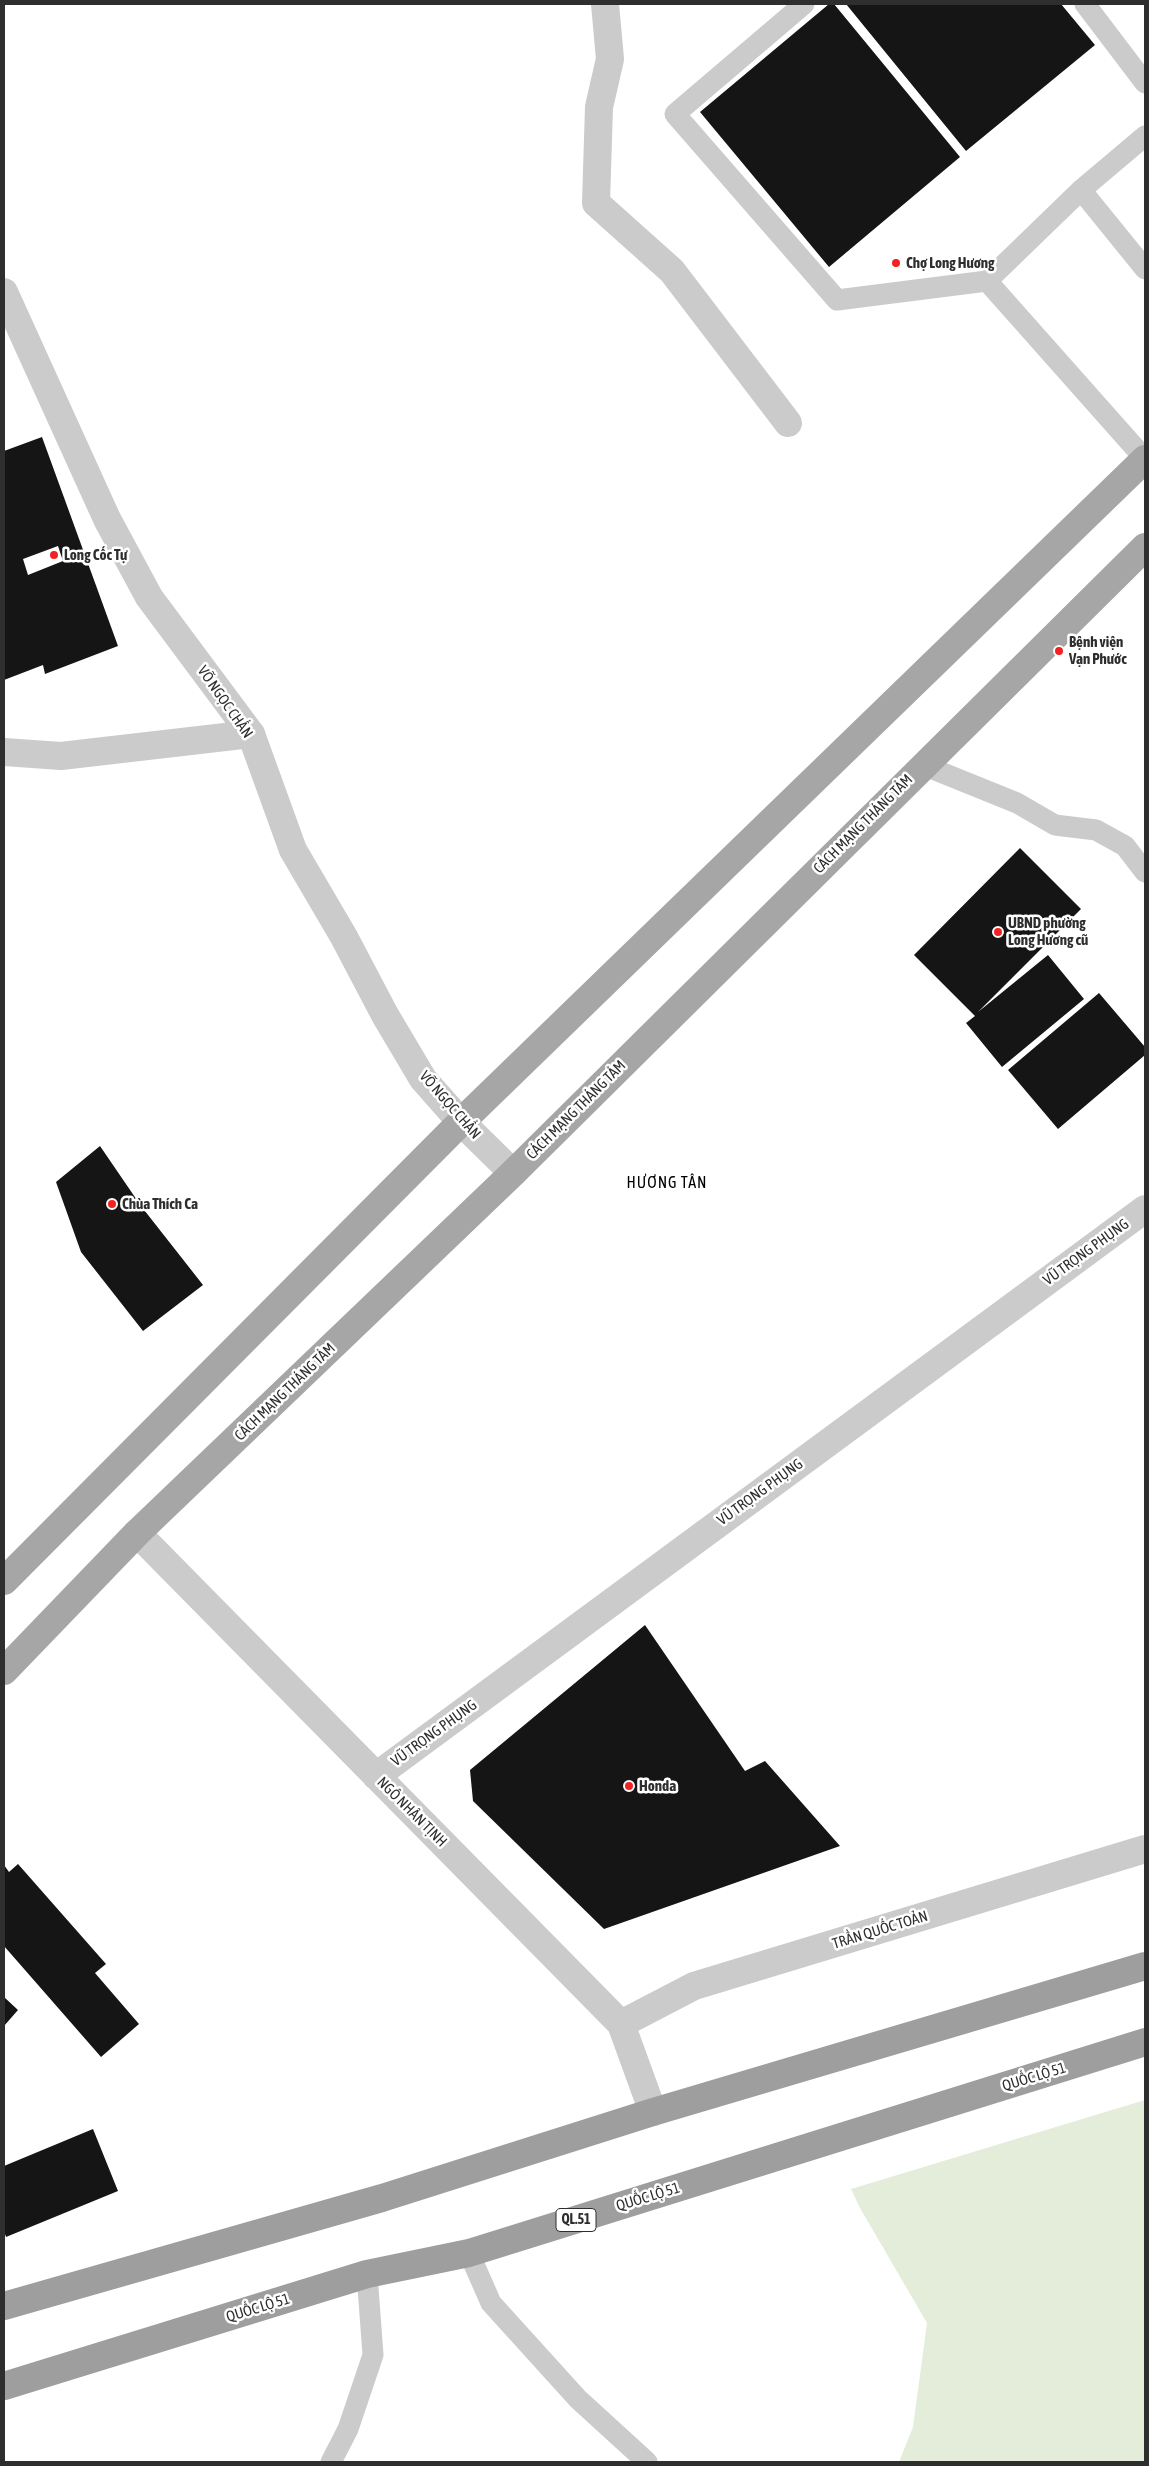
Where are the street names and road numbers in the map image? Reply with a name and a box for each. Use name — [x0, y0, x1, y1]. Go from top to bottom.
street label: VÕ NGỌC CHẤN — [194, 662, 256, 742]
street label: CÁCH MẠNG THÁNG TÁM — [810, 771, 916, 877]
street label: CÁCH MẠNG THÁNG TÁM — [523, 1057, 629, 1163]
street label: VÕ NGỌC CHẤN — [416, 1067, 484, 1143]
street label: VŨ TRỌNG PHỤNG — [1040, 1215, 1132, 1289]
street label: CÁCH MẠNG THÁNG TÁM — [231, 1339, 339, 1445]
street label: VŨ TRỌNG PHỤNG — [714, 1455, 806, 1529]
street label: VŨ TRỌNG PHỤNG — [388, 1696, 480, 1770]
street label: NGÔ NHÂN TỊNH — [373, 1773, 451, 1851]
street label: TRẦN QUỐC TOẢN — [830, 1907, 930, 1953]
street label: QUỐC LỘ 51 — [1000, 2059, 1068, 2095]
street label: QUỐC LỘ 51 — [614, 2179, 682, 2215]
road number: QL.51 — [556, 2208, 596, 2232]
street label: QUỐC LỘ 51 — [224, 2290, 292, 2326]

